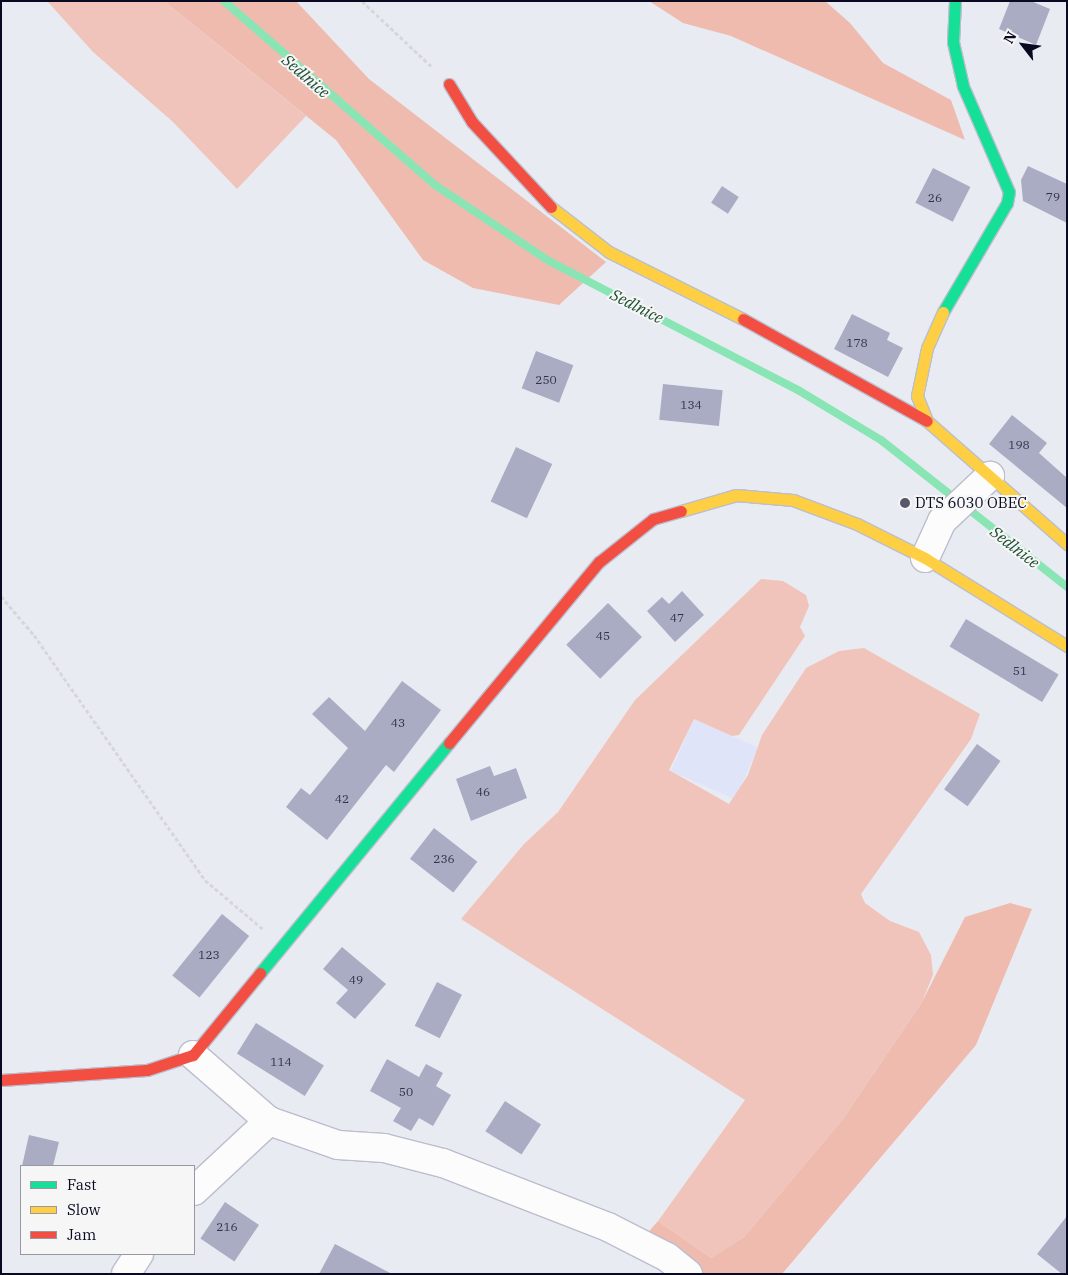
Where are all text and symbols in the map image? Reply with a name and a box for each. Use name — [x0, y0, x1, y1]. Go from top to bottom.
north arrow — [998, 20, 1048, 70]
text: N — [999, 28, 1021, 47]
water label: Sedlnice — [278, 50, 334, 102]
house number: 79 — [1046, 190, 1060, 204]
house number: 26 — [928, 191, 942, 205]
water label: Sedlnice — [607, 285, 667, 327]
house number: 178 — [846, 336, 868, 350]
house number: 250 — [535, 373, 557, 387]
house number: 134 — [680, 398, 702, 412]
house number: 198 — [1008, 438, 1030, 452]
place label: DTS 6030 OBEC — [915, 494, 1027, 512]
marker: DTS 6030 OBEC — [899, 497, 911, 509]
water label: Sedlnice — [987, 522, 1043, 572]
house number: 47 — [670, 611, 684, 625]
house number: 45 — [596, 629, 610, 643]
house number: 51 — [1013, 664, 1027, 678]
house number: 43 — [391, 716, 405, 730]
house number: 46 — [476, 785, 490, 799]
house number: 42 — [335, 792, 349, 806]
house number: 236 — [433, 852, 455, 866]
house number: 123 — [198, 948, 220, 962]
house number: 49 — [349, 973, 363, 987]
house number: 114 — [270, 1055, 292, 1069]
house number: 50 — [399, 1085, 413, 1099]
legend — [20, 1165, 195, 1255]
text: Fast — [67, 1175, 97, 1194]
text: Slow — [67, 1200, 100, 1219]
house number: 216 — [216, 1220, 238, 1234]
text: Jam — [67, 1225, 96, 1244]

